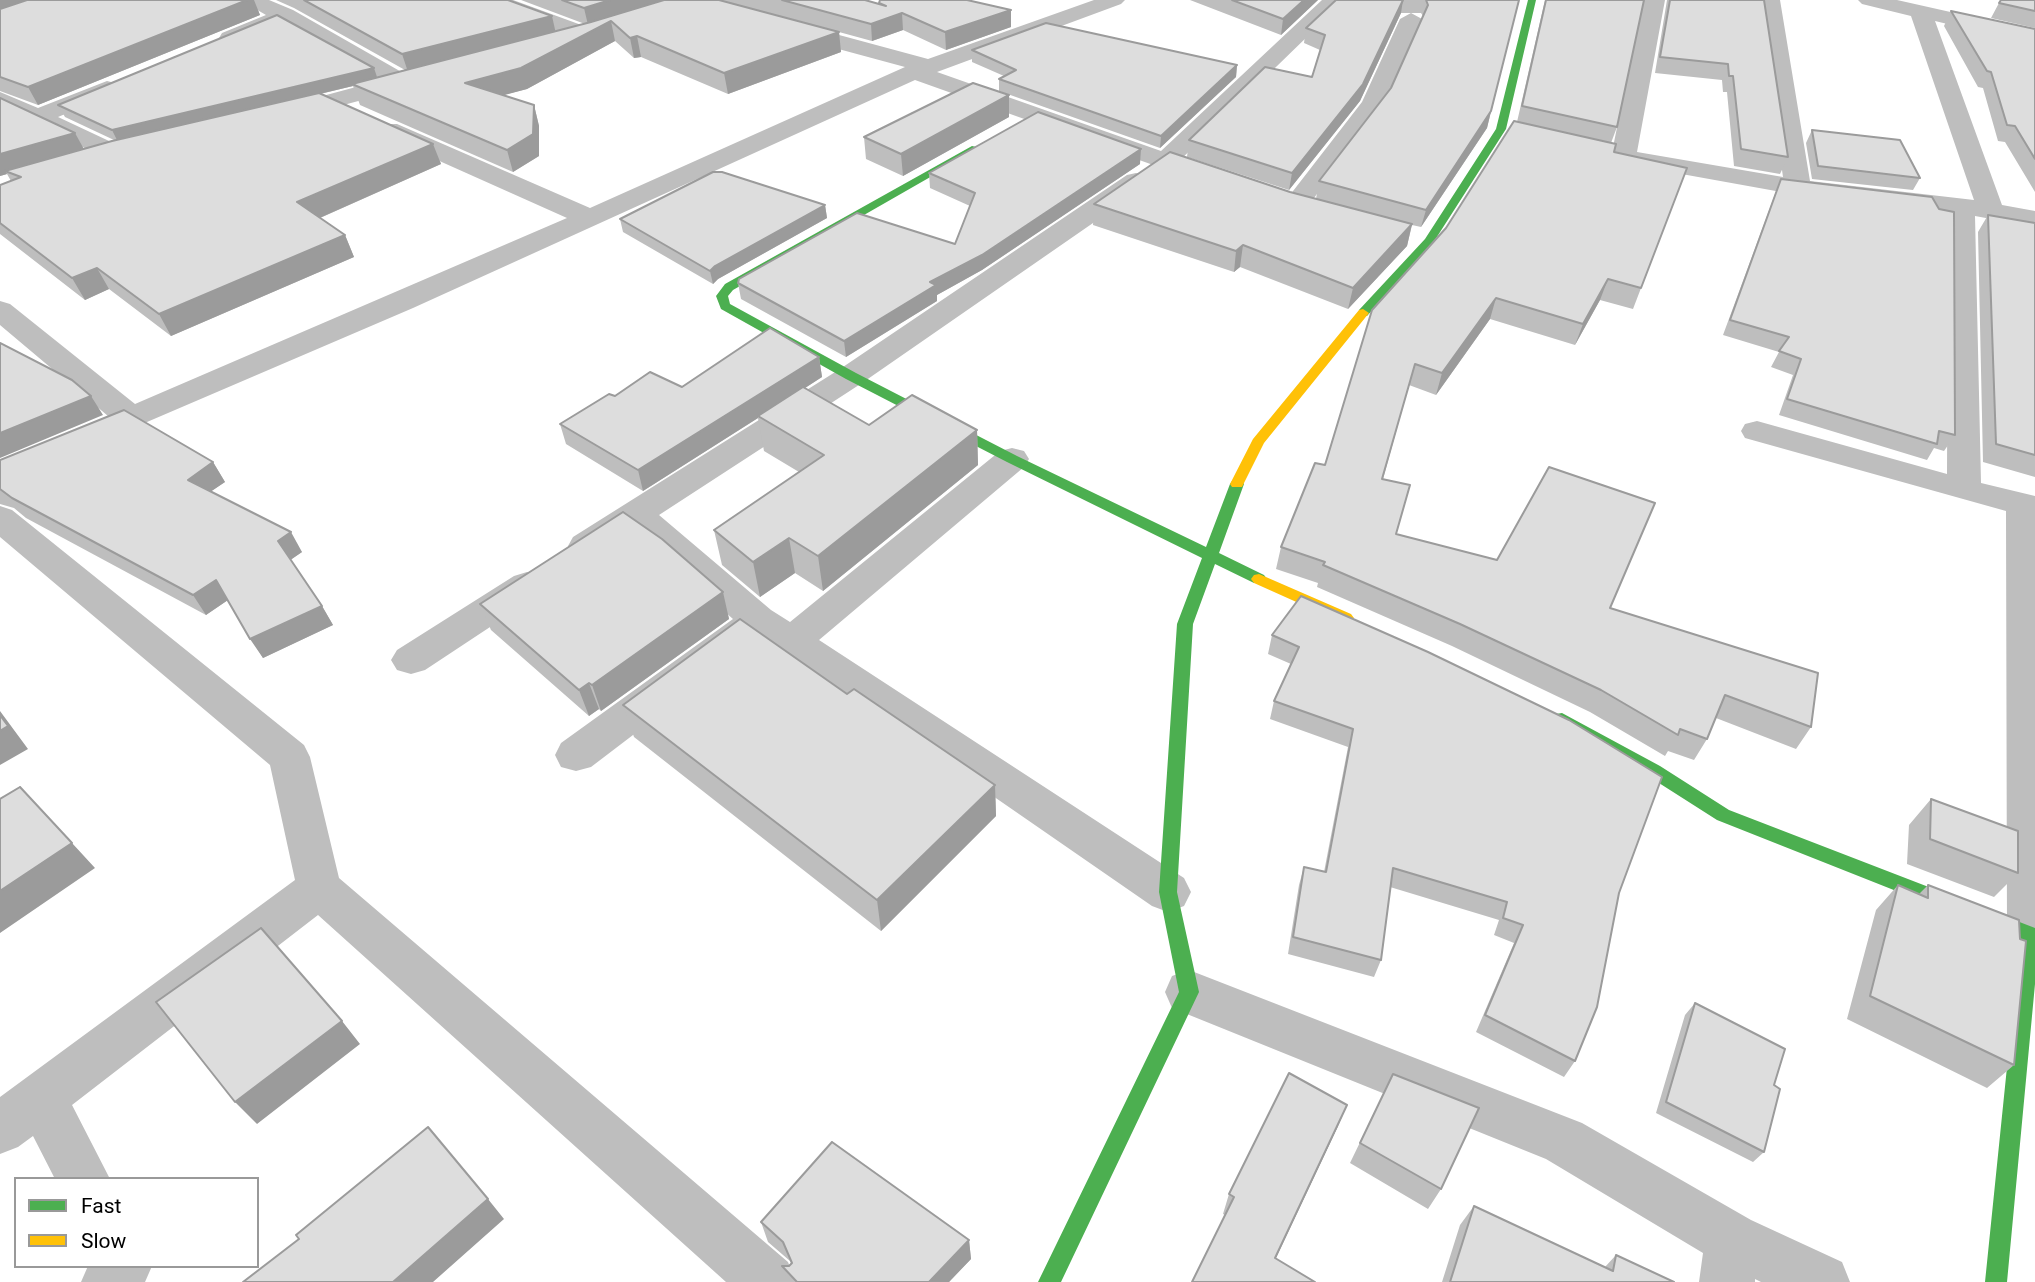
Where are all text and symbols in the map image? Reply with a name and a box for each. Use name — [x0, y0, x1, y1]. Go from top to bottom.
legend — [14, 1177, 259, 1268]
text: Fast — [81, 1194, 121, 1218]
text: Slow — [81, 1229, 126, 1253]

